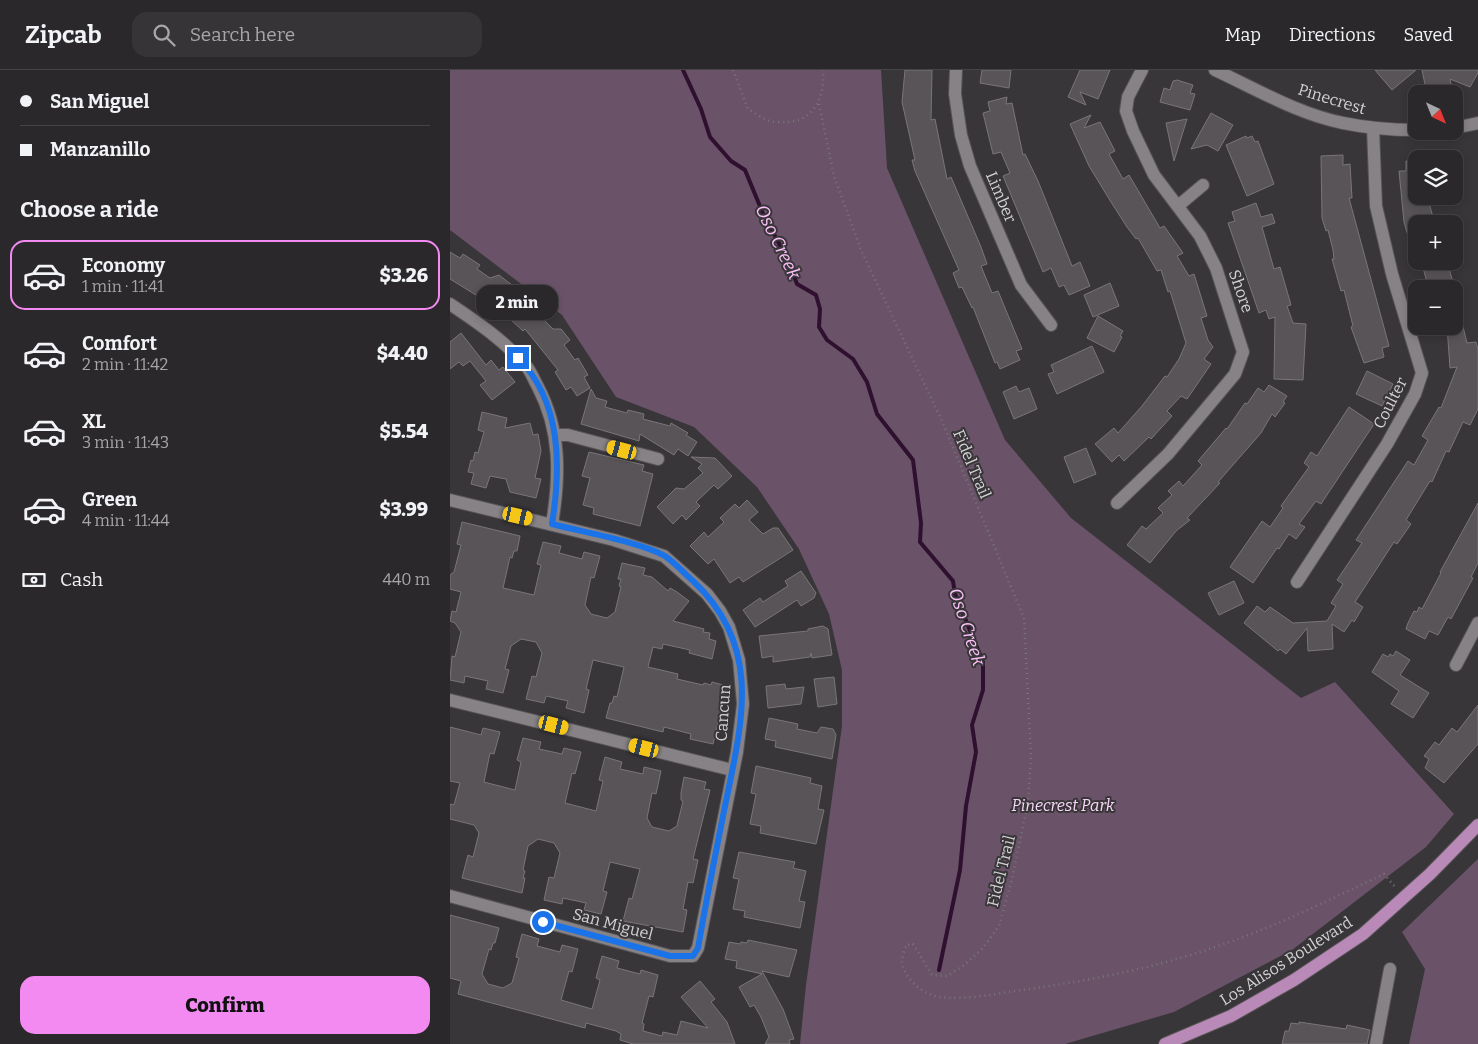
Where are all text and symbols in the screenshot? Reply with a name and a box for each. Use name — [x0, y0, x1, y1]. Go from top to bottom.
search box — [132, 12, 482, 57]
text: Zipcab — [25, 21, 102, 49]
icon: search — [150, 21, 178, 49]
text: Search here — [190, 23, 295, 46]
text: Map — [1225, 24, 1261, 46]
text: Directions — [1289, 24, 1376, 46]
text: Saved — [1404, 24, 1453, 46]
street label: Pinecrest — [1296, 80, 1368, 118]
north arrow — [1408, 85, 1462, 140]
map controls — [1408, 85, 1463, 335]
text: San Miguel — [50, 90, 149, 113]
text: Manzanillo — [50, 138, 151, 161]
button: layers — [1408, 150, 1463, 205]
street label: Limber — [982, 169, 1020, 225]
text: Choose a ride — [20, 196, 159, 223]
water label: Oso Creek — [750, 201, 806, 283]
button: + — [1408, 215, 1463, 270]
icon: car — [22, 253, 67, 298]
text: Economy — [82, 254, 165, 277]
text: $3.26 — [379, 264, 428, 287]
street label: Shore — [1225, 267, 1257, 315]
text: 1 min · 11:41 — [82, 277, 164, 296]
button: − — [1408, 280, 1463, 335]
callout: 2 min — [477, 286, 559, 320]
text: 2 min — [496, 293, 538, 312]
icon: car — [22, 331, 67, 376]
text: Comfort — [82, 332, 157, 355]
text: $4.40 — [377, 342, 428, 365]
route end — [507, 347, 529, 369]
text: 2 min · 11:42 — [82, 355, 168, 374]
street label: Coulter — [1369, 374, 1411, 432]
icon: car — [22, 409, 67, 454]
text: XL — [82, 410, 106, 433]
text: $5.54 — [379, 420, 428, 443]
street label: Fidel Trail — [949, 427, 995, 502]
text: 3 min · 11:43 — [82, 433, 169, 452]
car — [605, 439, 638, 461]
icon: car — [22, 487, 67, 532]
text: Green — [82, 488, 137, 511]
text: $3.99 — [380, 498, 428, 521]
car — [501, 505, 534, 527]
text: 4 min · 11:44 — [82, 511, 170, 530]
icon: cash — [20, 566, 48, 594]
text: Cash — [60, 568, 103, 591]
text: 440 m — [383, 570, 430, 589]
water label: Oso Creek — [944, 585, 990, 669]
street label: Cancun — [712, 684, 734, 742]
car — [537, 714, 570, 736]
car — [627, 737, 660, 759]
park label: Pinecrest Park — [1012, 796, 1115, 815]
street label: Fidel Trail — [983, 833, 1019, 909]
street label: San Miguel — [571, 904, 656, 944]
route start — [532, 911, 554, 933]
street label: Los Alisos Boulevard — [1216, 912, 1356, 1009]
button: Confirm — [20, 976, 430, 1034]

